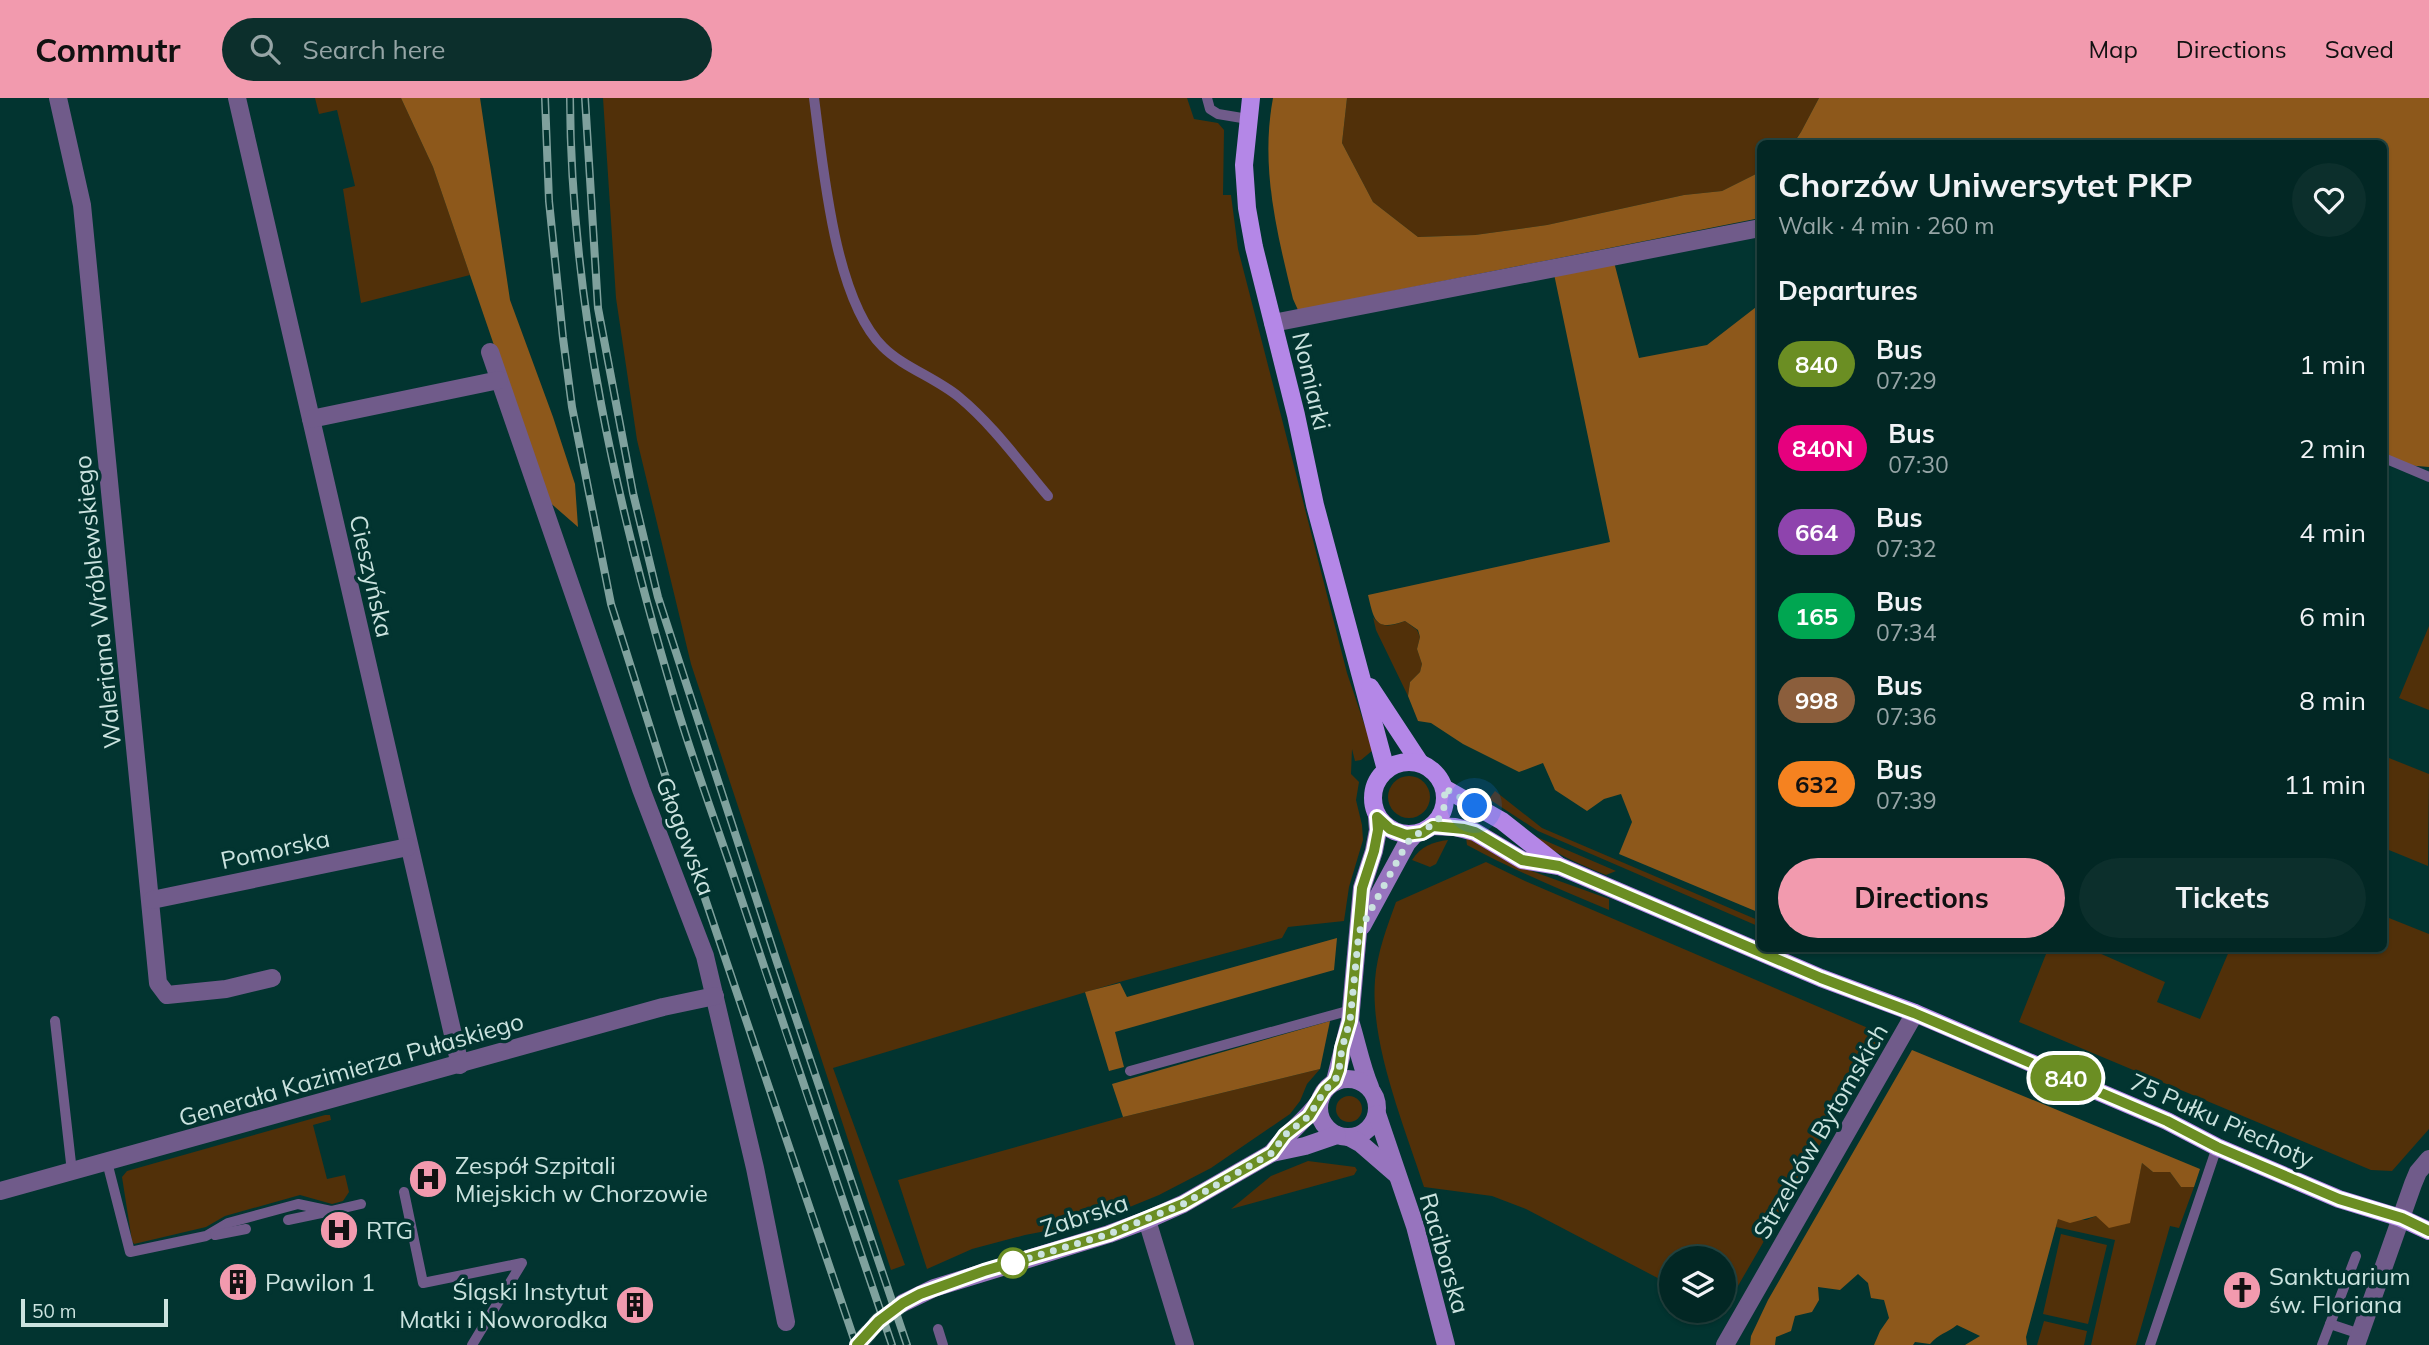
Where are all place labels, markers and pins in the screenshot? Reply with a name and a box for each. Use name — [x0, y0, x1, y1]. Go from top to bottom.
place label: Zespół Szpitali Miejskich w Chorzowie — [455, 1150, 708, 1208]
hospital icon: Zespół Szpitali Miejskich w Chorzowie — [407, 1158, 449, 1200]
hospital icon: RTG — [318, 1209, 360, 1251]
place label: RTG — [366, 1215, 413, 1245]
unlabelled marker — [998, 1248, 1028, 1278]
building icon: Pawilon 1 — [217, 1261, 259, 1303]
place label: Sanktuarium św. Floriana — [2269, 1261, 2410, 1319]
place label: Pawilon 1 — [265, 1267, 375, 1297]
church icon: Sanktuarium św. Floriana — [2221, 1269, 2263, 1311]
place label: Śląski Instytut Matki i Noworodka — [399, 1276, 608, 1334]
building icon: Śląski Instytut Matki i Noworodka — [614, 1284, 656, 1326]

